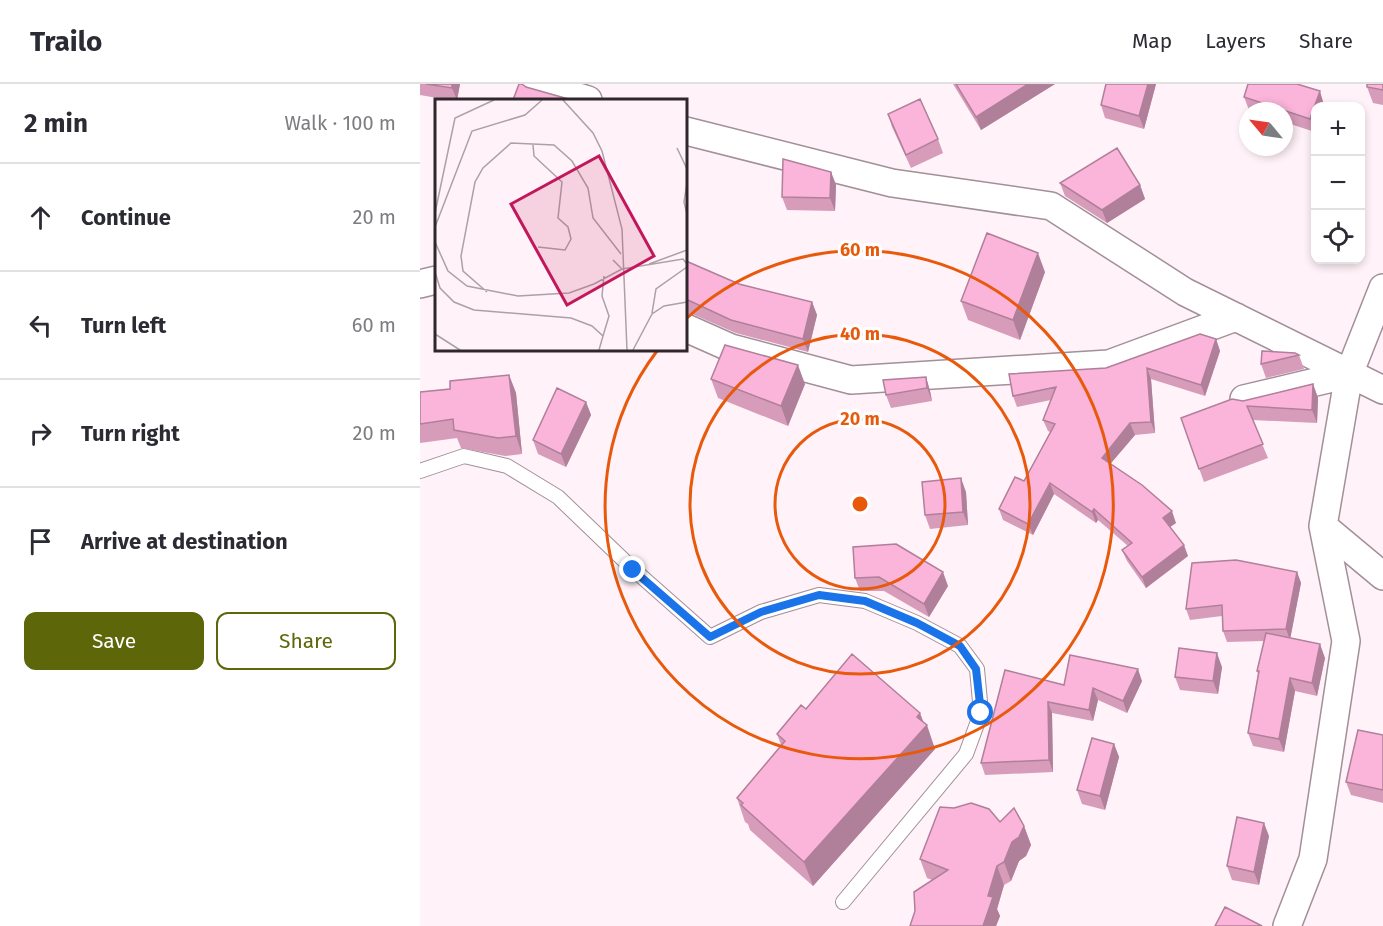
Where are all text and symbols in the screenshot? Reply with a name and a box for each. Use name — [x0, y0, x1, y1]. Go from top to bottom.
text: Trailo — [30, 25, 102, 58]
text: Map — [1132, 28, 1172, 54]
text: Layers — [1205, 28, 1266, 54]
text: Share — [1299, 28, 1353, 54]
inset map — [435, 99, 687, 351]
north arrow — [1239, 102, 1293, 156]
map controls — [1311, 102, 1365, 264]
button: + — [1311, 102, 1365, 156]
text: 2 min — [24, 108, 88, 139]
text: Walk · 100 m — [284, 111, 396, 135]
button: − — [1311, 156, 1365, 210]
icon: ahead — [24, 201, 57, 234]
text: Continue — [81, 204, 171, 231]
text: 20 m — [353, 205, 396, 229]
button: locate — [1311, 210, 1365, 264]
text: 60 m — [840, 239, 880, 261]
icon: left — [24, 309, 57, 342]
text: Turn left — [81, 312, 166, 339]
text: 60 m — [352, 313, 396, 337]
text: 40 m — [840, 323, 880, 345]
text: 20 m — [840, 408, 880, 430]
icon: right — [24, 417, 57, 450]
text: Turn right — [81, 420, 180, 447]
text: 20 m — [353, 421, 396, 445]
centre of rings — [850, 494, 870, 514]
icon: arrive — [24, 525, 57, 558]
text: Arrive at destination — [81, 528, 288, 555]
route end — [619, 556, 645, 582]
button: Save — [24, 612, 204, 670]
button: Share — [216, 612, 396, 670]
route start — [967, 699, 993, 725]

